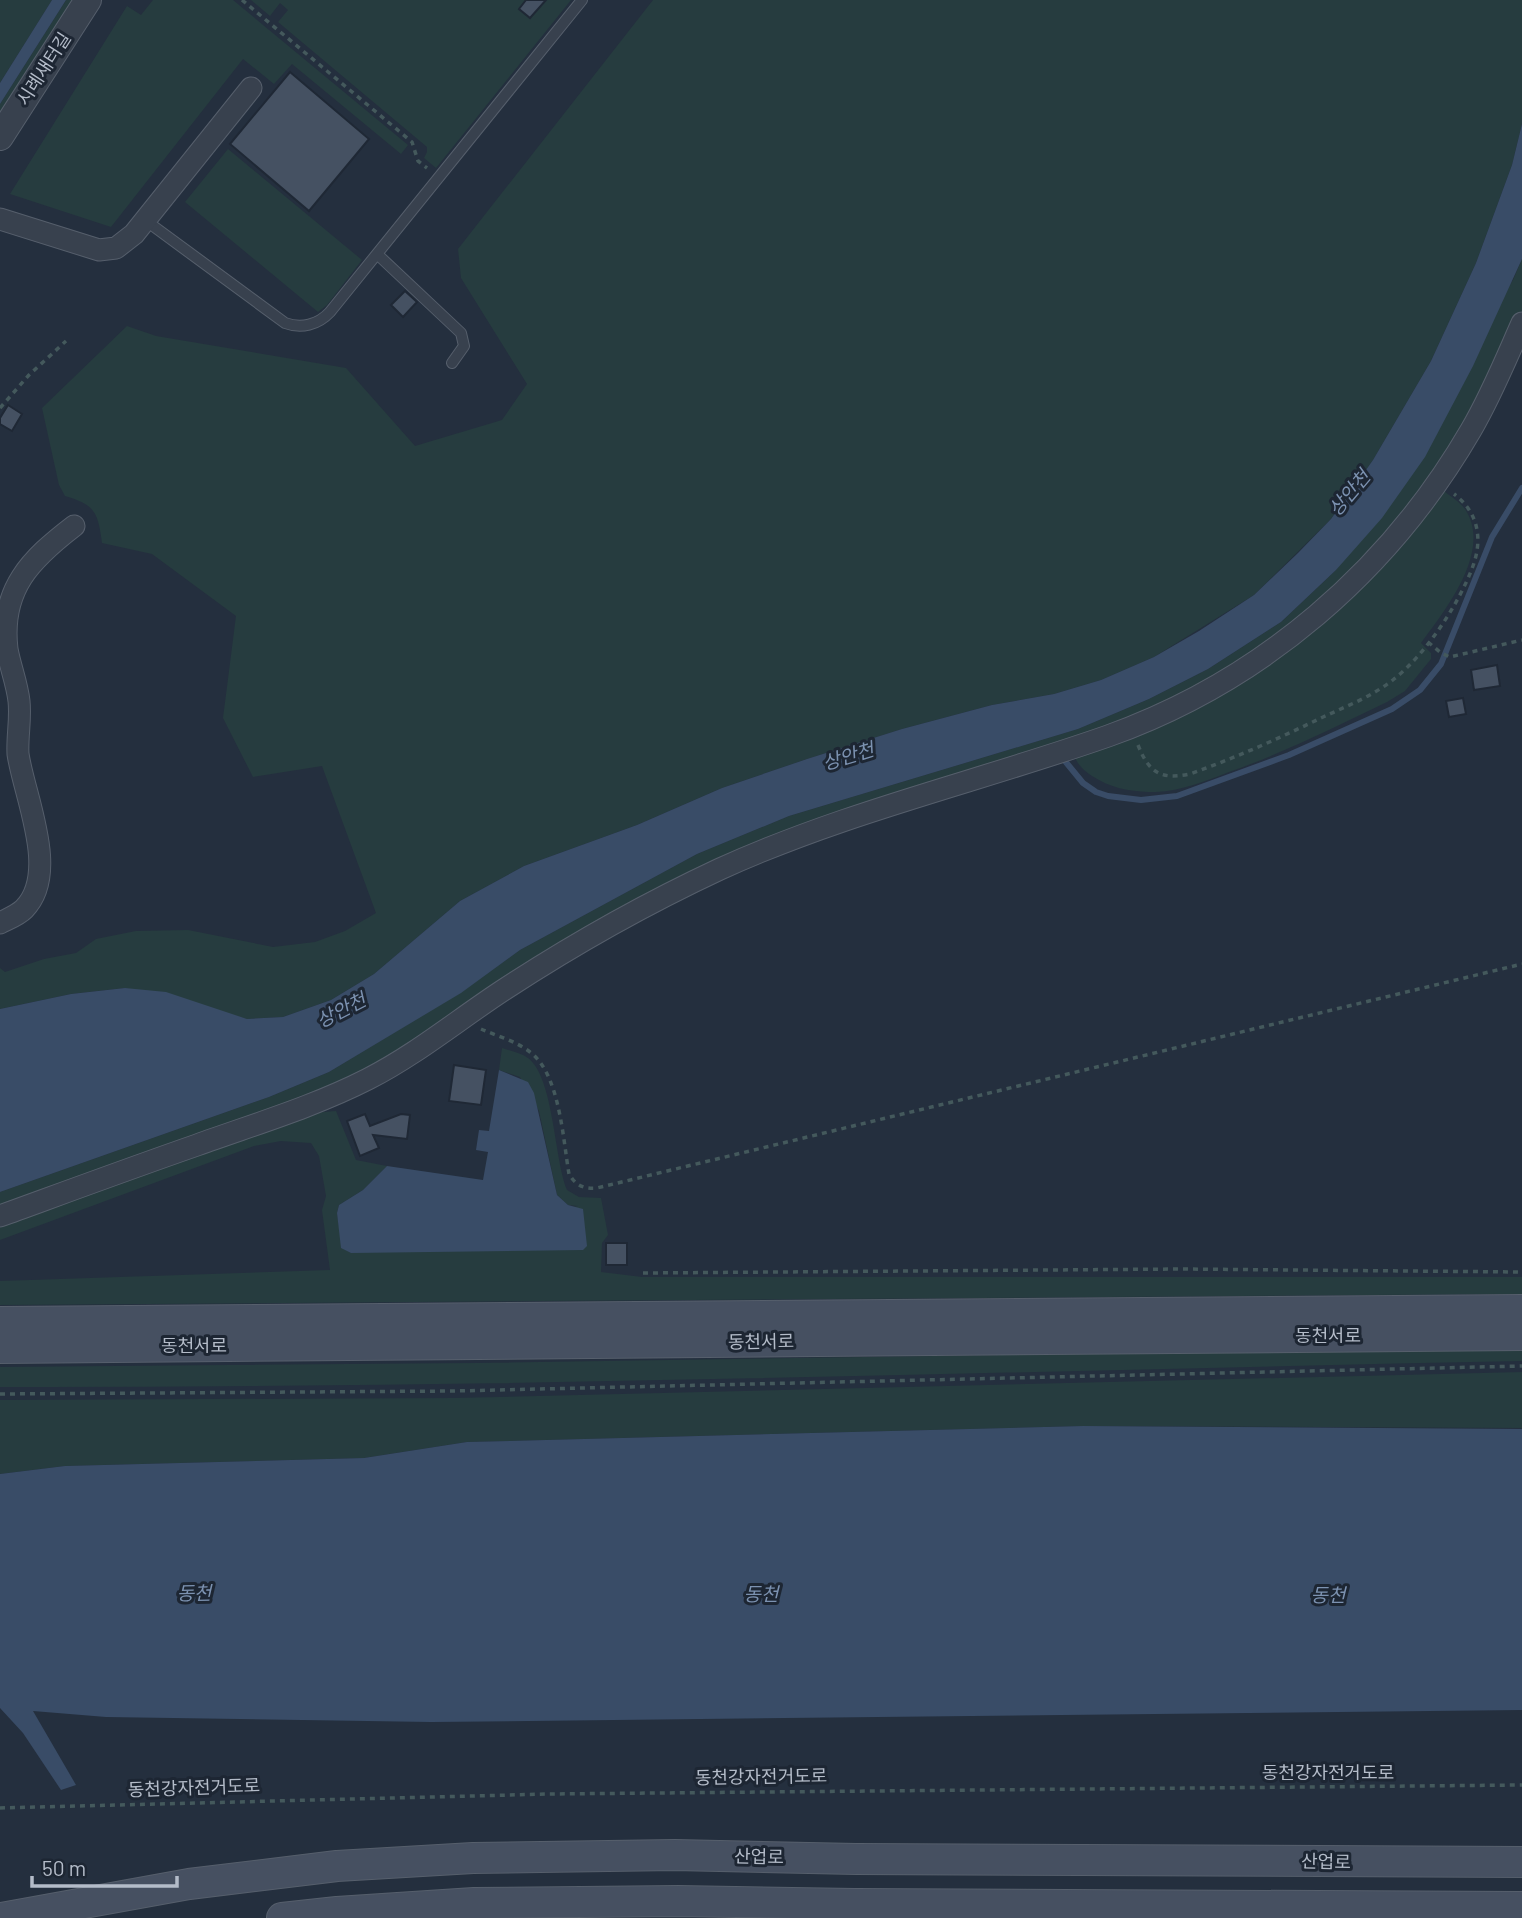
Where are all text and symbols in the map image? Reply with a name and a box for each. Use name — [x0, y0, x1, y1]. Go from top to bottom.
street label: 시례새터길 — [11, 28, 75, 109]
water label: 상안천 — [1323, 464, 1375, 520]
water label: 상안천 — [819, 736, 878, 774]
water label: 상안천 — [312, 987, 371, 1032]
street label: 동천서로 — [1295, 1324, 1361, 1346]
street label: 동천서로 — [728, 1329, 794, 1353]
street label: 동천서로 — [161, 1334, 227, 1356]
water label: 동천 — [176, 1581, 213, 1604]
water label: 동천 — [744, 1582, 780, 1605]
water label: 동천 — [1311, 1583, 1347, 1606]
street label: 동천강자전거도로 — [1262, 1761, 1394, 1783]
street label: 동천강자전거도로 — [695, 1764, 827, 1788]
street label: 동천강자전거도로 — [127, 1774, 261, 1800]
scale bar — [32, 1844, 177, 1888]
street label: 산업로 — [734, 1845, 784, 1867]
street label: 산업로 — [1301, 1850, 1351, 1872]
text: 50 m — [42, 1855, 86, 1880]

